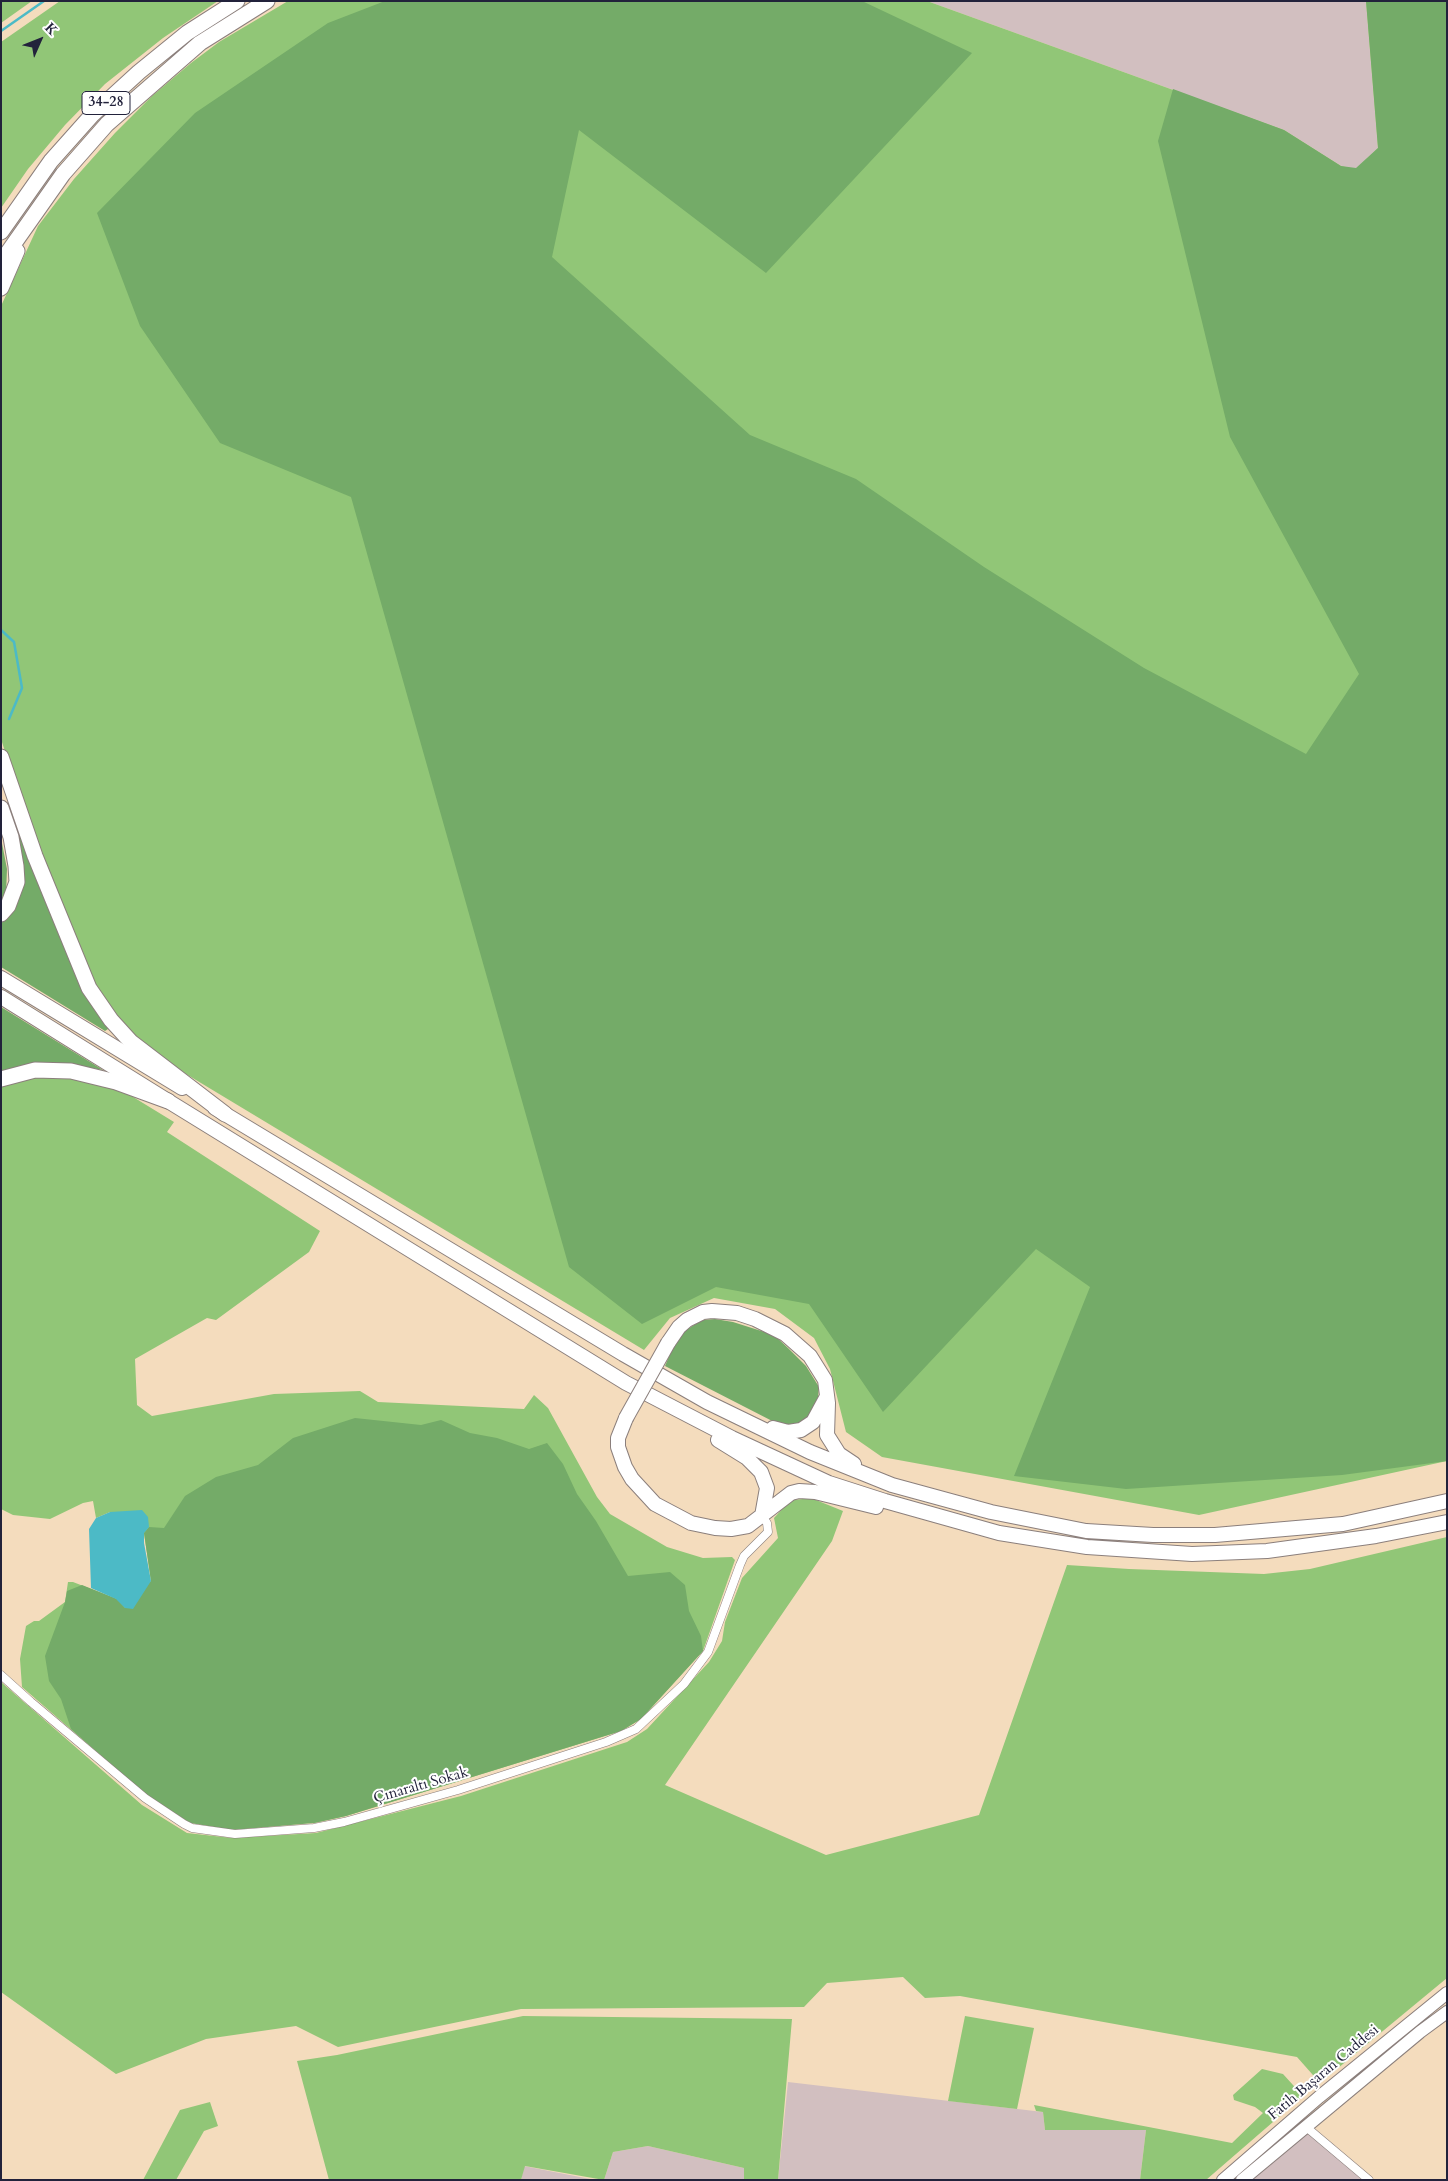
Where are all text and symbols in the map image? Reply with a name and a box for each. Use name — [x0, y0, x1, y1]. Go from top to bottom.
north arrow — [15, 15, 65, 65]
text: K — [40, 19, 62, 40]
road number: 34-28 — [82, 92, 130, 115]
street label: Çınaraltı Sokak — [372, 1764, 470, 1808]
street label: Fatih Başaran Caddesi — [1265, 2021, 1383, 2125]

